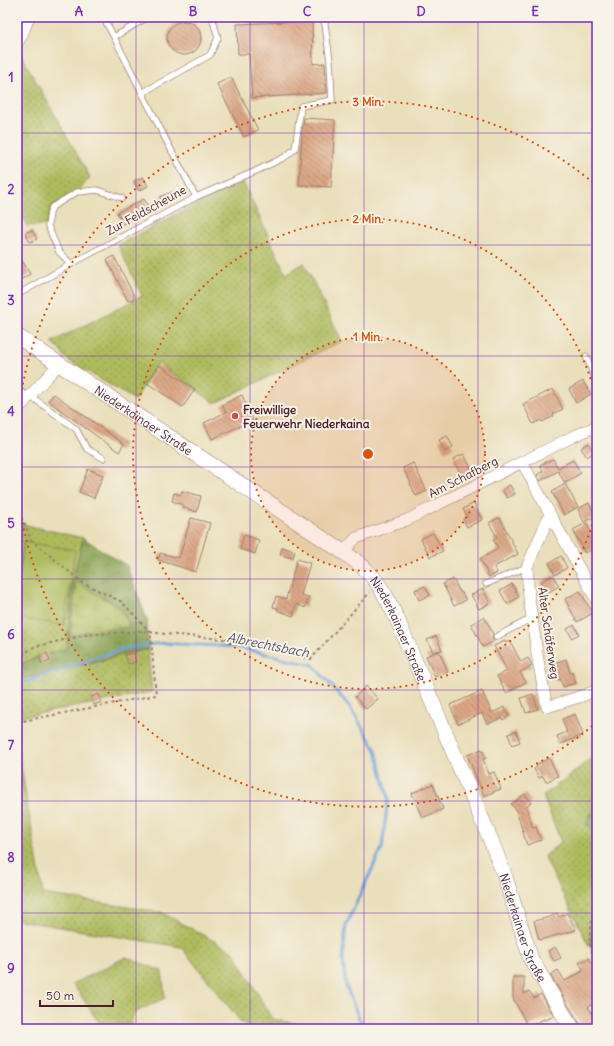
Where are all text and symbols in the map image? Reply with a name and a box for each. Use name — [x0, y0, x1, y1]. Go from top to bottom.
text: A — [75, 3, 84, 20]
text: B — [189, 3, 198, 20]
text: C — [303, 3, 312, 20]
text: D — [416, 3, 426, 20]
text: E — [531, 3, 539, 20]
text: 1 — [8, 69, 14, 86]
text: 3 Min. — [352, 94, 384, 109]
text: 2 — [7, 181, 15, 198]
street label: Zur Feldscheune — [103, 182, 189, 238]
text: 2 Min. — [352, 211, 384, 226]
text: 3 — [7, 292, 15, 309]
text: 1 Min. — [353, 329, 383, 344]
street label: Niederkainaer Straße — [92, 382, 196, 458]
place label: Freiwillige Feuerwehr Niederkaina — [243, 402, 370, 431]
text: 4 — [7, 403, 15, 420]
marker: Freiwillige Feuerwehr Niederkaina — [230, 411, 240, 421]
centre of rings — [361, 447, 375, 461]
street label: Am Schafberg — [426, 453, 500, 501]
text: 5 — [7, 515, 15, 532]
street label: Niederkainaer Straße — [367, 573, 430, 683]
street label: Alter Schäferweg — [535, 586, 563, 680]
text: 6 — [7, 626, 15, 643]
water label: Albrechtsbach — [225, 629, 311, 661]
text: 7 — [8, 737, 15, 754]
text: 8 — [7, 849, 15, 866]
street label: Niederkainaer Straße — [497, 871, 550, 984]
text: 9 — [7, 960, 15, 977]
scale bar — [40, 982, 113, 1008]
text: 50 m — [46, 988, 75, 1003]

